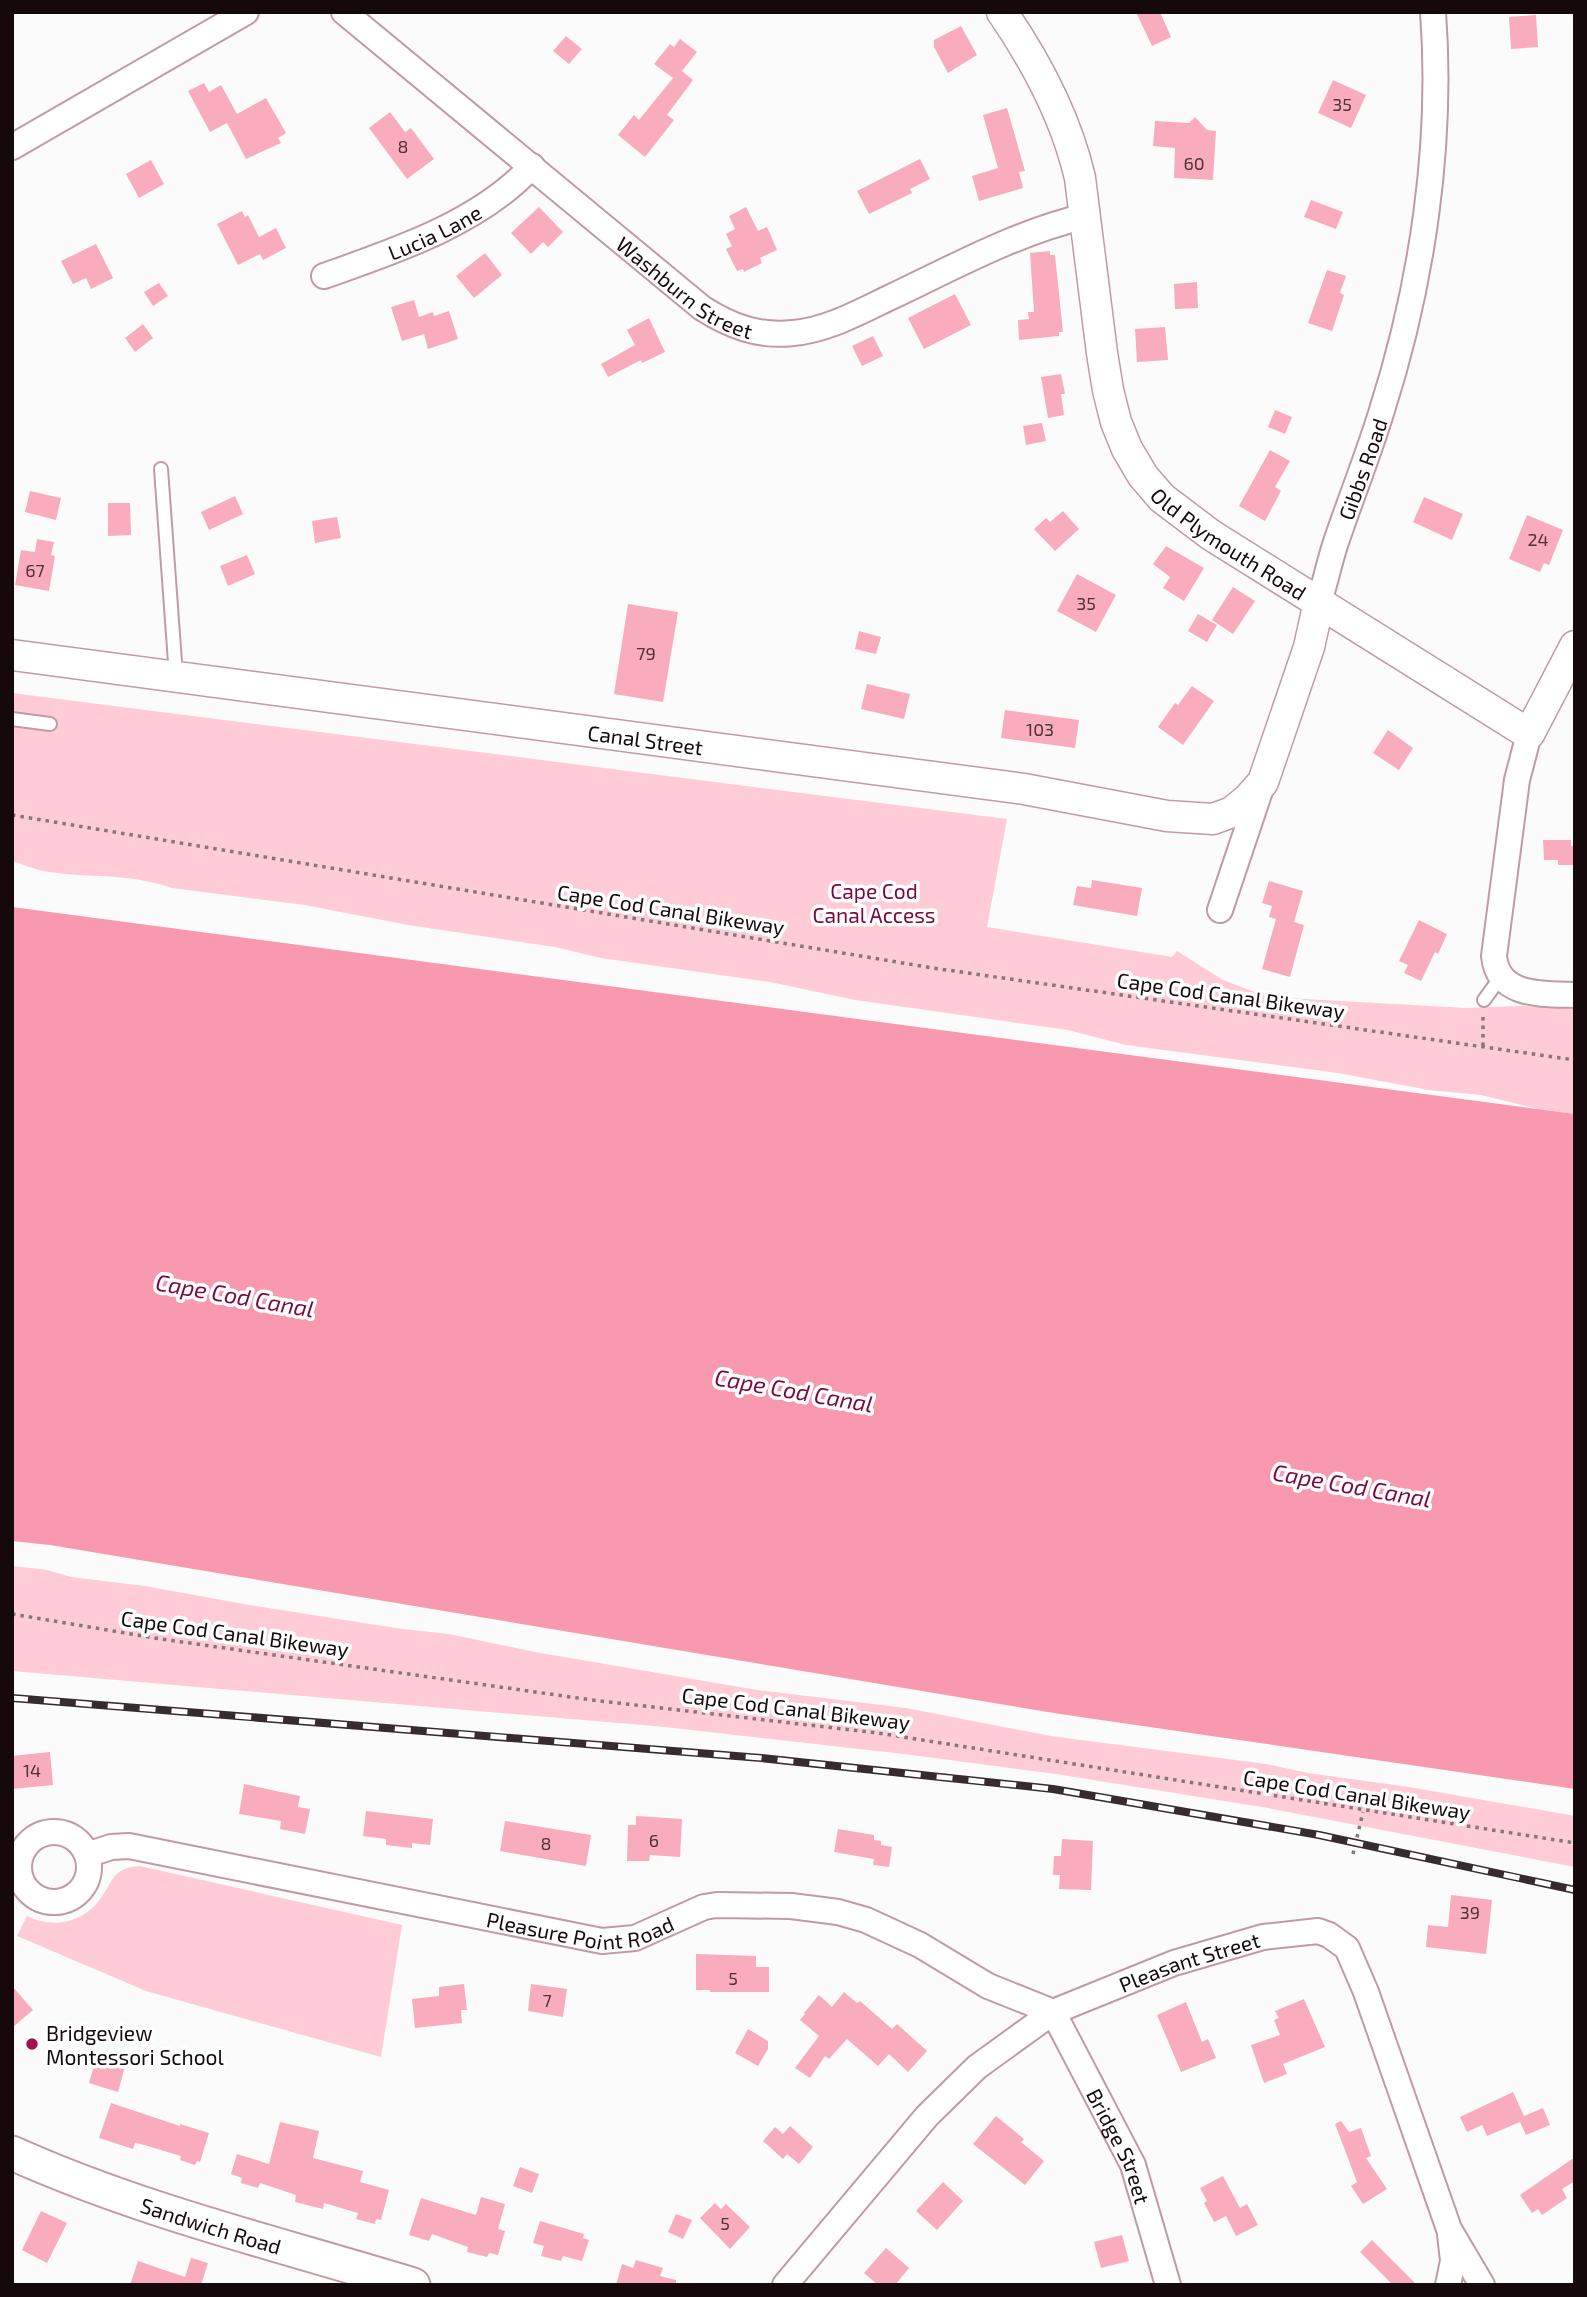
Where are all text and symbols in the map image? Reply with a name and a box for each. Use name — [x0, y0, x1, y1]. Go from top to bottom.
house number: 35 — [1332, 93, 1352, 115]
house number: 8 — [398, 135, 408, 157]
house number: 60 — [1183, 152, 1205, 174]
street label: Lucia Lane — [384, 199, 486, 264]
street label: Washburn Street — [612, 231, 756, 343]
street label: Gibbs Road — [1332, 415, 1391, 523]
street label: Old Plymouth Road — [1146, 482, 1311, 604]
house number: 24 — [1527, 528, 1549, 550]
house number: 67 — [25, 559, 45, 581]
house number: 35 — [1076, 592, 1096, 614]
house number: 79 — [636, 642, 656, 664]
house number: 103 — [1026, 718, 1054, 740]
street label: Canal Street — [586, 719, 705, 759]
park label: Cape Cod Canal Access — [813, 878, 936, 927]
street label: Cape Cod Canal Bikeway — [556, 879, 786, 939]
street label: Cape Cod Canal Bikeway — [1116, 967, 1346, 1023]
water label: Cape Cod Canal — [154, 1267, 316, 1323]
water label: Cape Cod Canal — [713, 1362, 875, 1418]
water label: Cape Cod Canal — [1271, 1457, 1433, 1513]
street label: Cape Cod Canal Bikeway — [120, 1605, 350, 1661]
street label: Cape Cod Canal Bikeway — [681, 1682, 911, 1734]
house number: 14 — [23, 1759, 41, 1781]
street label: Cape Cod Canal Bikeway — [1242, 1764, 1472, 1824]
house number: 6 — [649, 1829, 659, 1851]
house number: 8 — [541, 1832, 551, 1854]
house number: 39 — [1460, 1901, 1480, 1923]
street label: Pleasure Point Road — [485, 1906, 677, 1953]
street label: Pleasant Street — [1115, 1926, 1262, 1997]
house number: 5 — [728, 1967, 738, 1989]
house number: 7 — [542, 1989, 552, 2011]
place label: Bridgeview Montessori School — [46, 2020, 225, 2069]
marker: Bridgeview Montessori School — [24, 2036, 40, 2052]
street label: Bridge Street — [1082, 2084, 1156, 2207]
street label: Sandwich Road — [138, 2191, 284, 2258]
house number: 5 — [720, 2212, 730, 2234]

